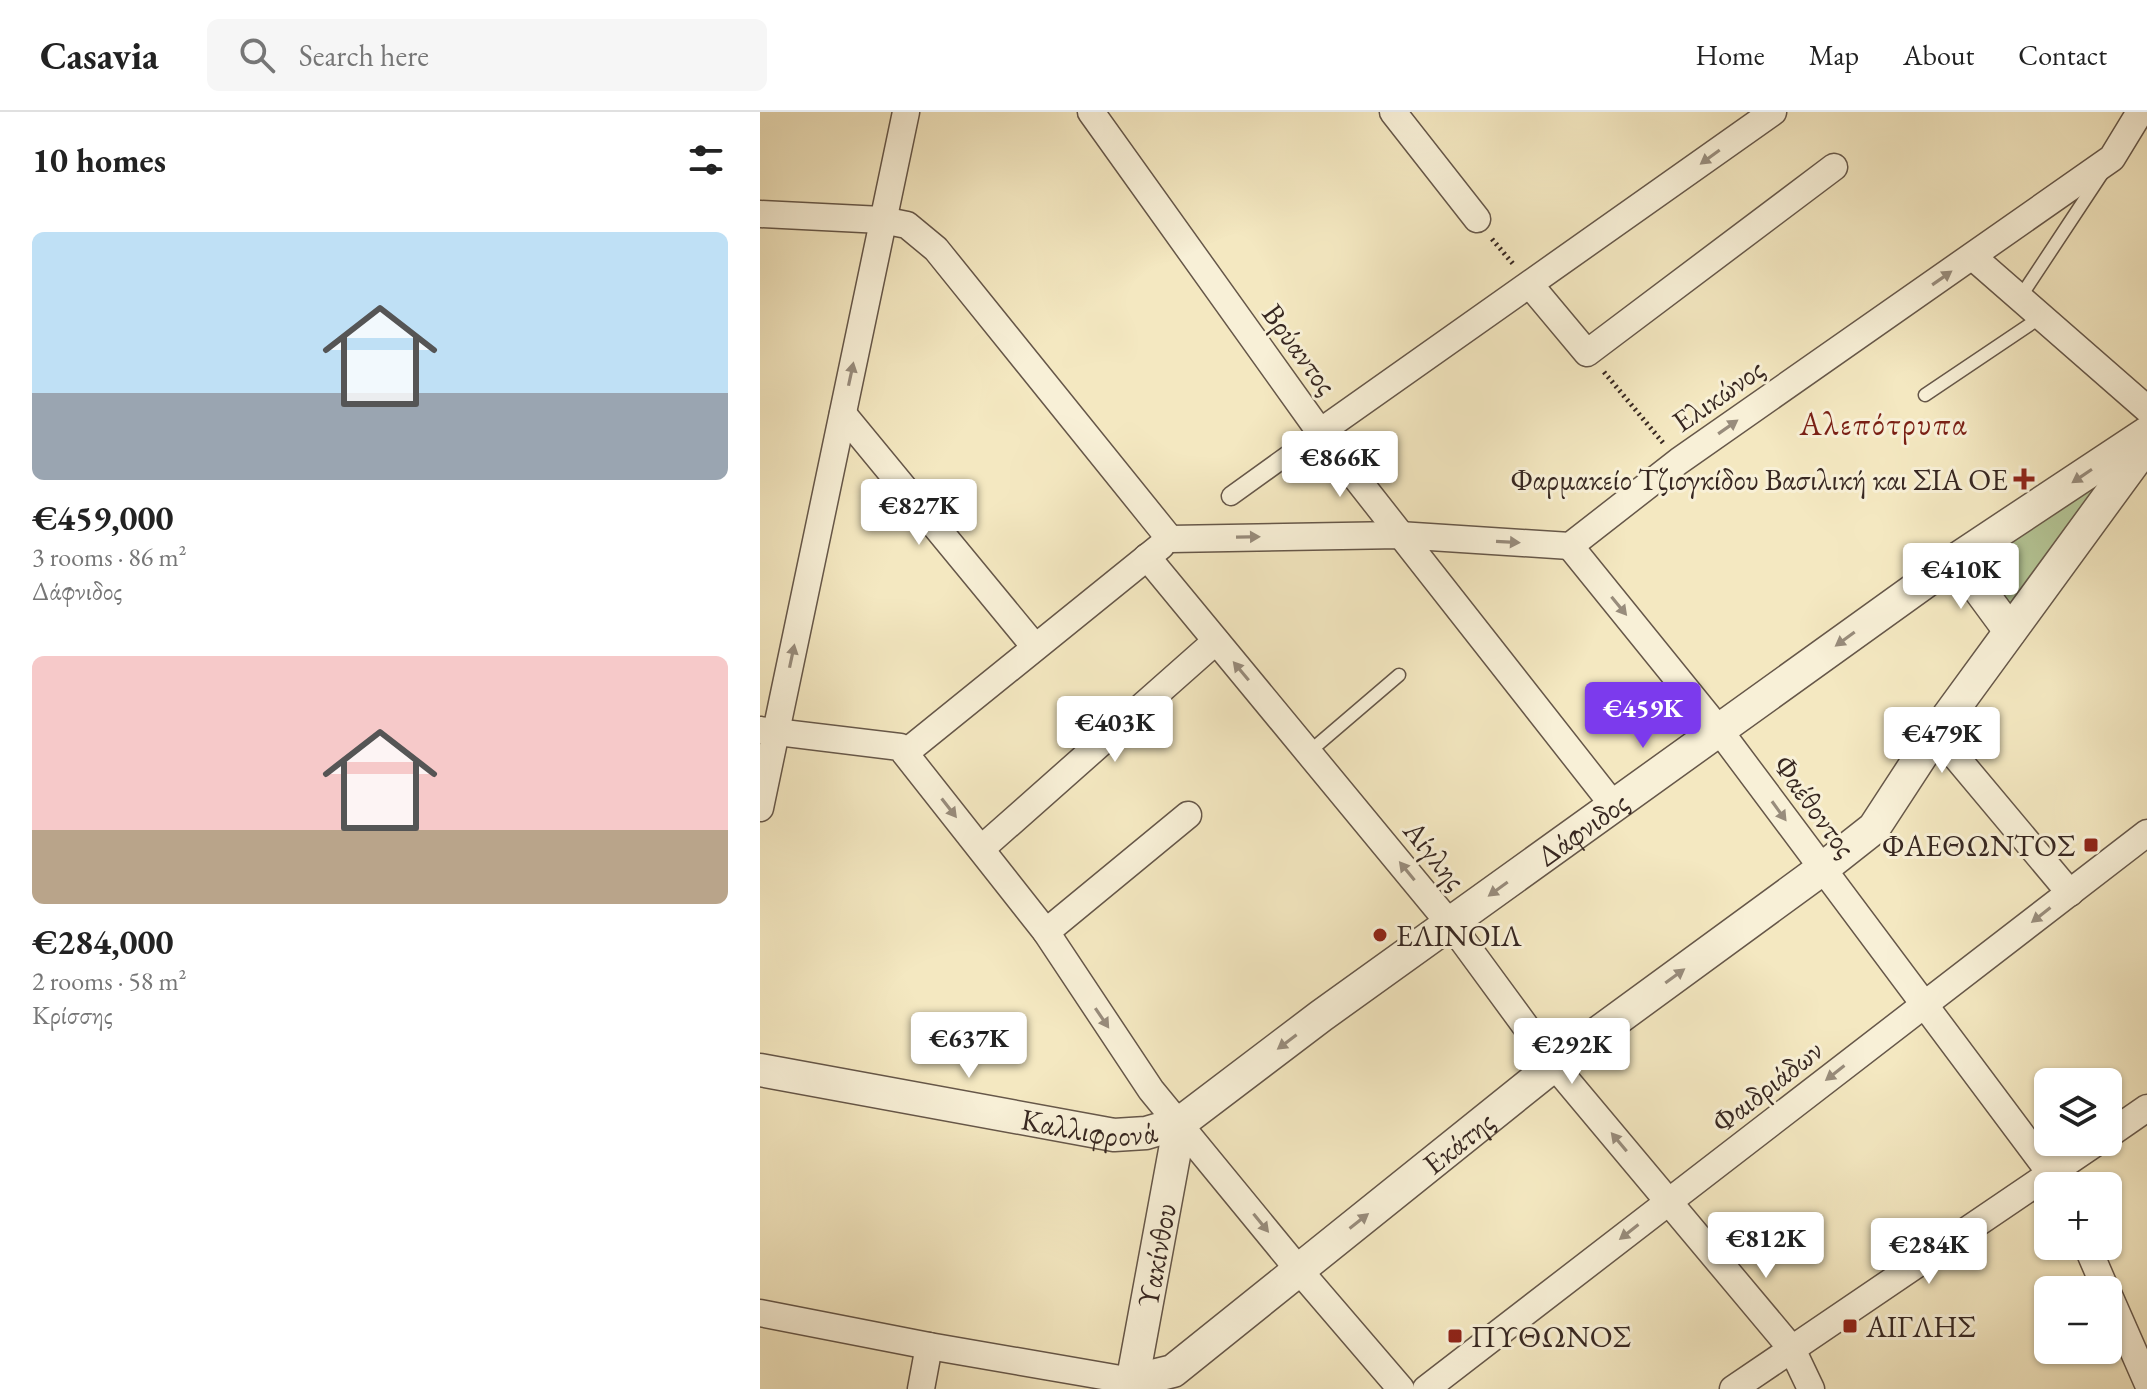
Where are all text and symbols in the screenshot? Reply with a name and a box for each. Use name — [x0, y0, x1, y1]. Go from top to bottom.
search box — [207, 19, 767, 91]
text: Casavia — [40, 31, 159, 80]
icon: search — [235, 33, 279, 77]
text: Search here — [299, 36, 429, 75]
text: Home — [1695, 37, 1765, 73]
text: Map — [1809, 37, 1859, 73]
text: About — [1903, 37, 1974, 73]
text: Contact — [2018, 37, 2107, 73]
text: 10 homes — [32, 138, 166, 182]
icon: filters — [684, 138, 728, 182]
one-way arrow — [1699, 149, 1720, 165]
one-way arrow — [1931, 271, 1952, 286]
icon: home — [308, 284, 452, 428]
street label: Βρύαντος — [1254, 296, 1346, 402]
street label: Ελικώνος — [1664, 349, 1772, 441]
one-way arrow — [845, 361, 858, 386]
district label: Αλεπότρυπα — [1798, 403, 1969, 445]
one-way arrow — [1718, 420, 1739, 435]
pin: €866K — [1284, 431, 1396, 499]
text: €866K — [1300, 440, 1380, 474]
place label: Φαρμακείο Τζιογκίδου Βασιλική και ΣΙΑ ΟΕ — [1510, 460, 2008, 499]
one-way arrow — [2071, 468, 2093, 483]
marker: Φαρμακείο Τζιογκίδου Βασιλική και ΣΙΑ ΟΕ — [2015, 470, 2033, 488]
pin: €827K — [863, 479, 975, 547]
text: €827K — [879, 488, 959, 522]
text: €459,000 — [32, 496, 173, 540]
one-way arrow — [1236, 531, 1261, 544]
one-way arrow — [1496, 536, 1521, 549]
text: 3 rooms · 86 m² — [32, 540, 187, 574]
pin: €410K — [1905, 543, 2017, 611]
text: €410K — [1921, 552, 2001, 586]
text: Δάφνιδος — [32, 574, 122, 608]
one-way arrow — [1610, 596, 1627, 616]
one-way arrow — [1835, 631, 1855, 647]
one-way arrow — [786, 643, 799, 668]
one-way arrow — [1233, 661, 1250, 681]
pin: €459K — [1587, 682, 1699, 750]
text: €459K — [1603, 691, 1683, 725]
pin: €403K — [1059, 696, 1171, 764]
text: €403K — [1075, 705, 1155, 739]
pin: €479K — [1886, 707, 1998, 775]
icon: home — [308, 708, 452, 852]
text: €479K — [1902, 716, 1982, 750]
street label: Φαέθοντος — [1765, 747, 1865, 865]
street label: Δάφνιδος — [1528, 782, 1636, 875]
one-way arrow — [940, 798, 956, 818]
one-way arrow — [1771, 800, 1787, 822]
street label: Αίγλης — [1394, 811, 1475, 898]
place label: ΦΑΕΘΩΝΤΟΣ — [1882, 826, 2075, 865]
marker: ΦΑΕΘΩΝΤΟΣ — [2082, 836, 2100, 854]
one-way arrow — [1398, 861, 1415, 882]
one-way arrow — [1487, 881, 1508, 897]
one-way arrow — [2031, 906, 2051, 922]
place label: ΕΛΙΝΟΙΛ — [1396, 916, 1522, 955]
text: €284,000 — [32, 920, 173, 964]
marker: ΕΛΙΝΟΙΛ — [1371, 926, 1389, 944]
text: 2 rooms · 58 m² — [32, 964, 187, 998]
one-way arrow — [1665, 969, 1686, 984]
text: Κρίσσης — [32, 998, 113, 1032]
one-way arrow — [1095, 1007, 1110, 1028]
pin: €637K — [913, 1012, 1025, 1080]
pin: €292K — [1516, 1018, 1628, 1086]
text: €637K — [929, 1021, 1009, 1055]
text: €292K — [1532, 1027, 1612, 1061]
street label: Φαιδριάδων — [1704, 1030, 1830, 1142]
one-way arrow — [1277, 1033, 1297, 1049]
one-way arrow — [1825, 1065, 1845, 1081]
map controls — [2034, 1068, 2122, 1364]
button: layers — [2034, 1068, 2122, 1156]
street label: Καλλιφρονά — [1018, 1099, 1161, 1155]
street label: Εκάτης — [1414, 1101, 1502, 1183]
one-way arrow — [1611, 1132, 1628, 1152]
button: + — [2034, 1172, 2122, 1260]
street label: Υακίνθου — [1127, 1200, 1184, 1311]
pin: €812K — [1710, 1212, 1822, 1280]
one-way arrow — [1252, 1213, 1269, 1233]
one-way arrow — [1349, 1213, 1369, 1230]
pin: €284K — [1873, 1218, 1985, 1286]
text: €812K — [1726, 1221, 1806, 1255]
one-way arrow — [1619, 1224, 1639, 1240]
text: €284K — [1889, 1227, 1969, 1261]
button: − — [2034, 1276, 2122, 1364]
place label: ΑΙΓΛΗΣ — [1865, 1307, 1976, 1346]
place label: ΠΥΘΩΝΟΣ — [1471, 1317, 1631, 1356]
marker: ΑΙΓΛΗΣ — [1841, 1317, 1859, 1335]
marker: ΠΥΘΩΝΟΣ — [1446, 1327, 1464, 1345]

